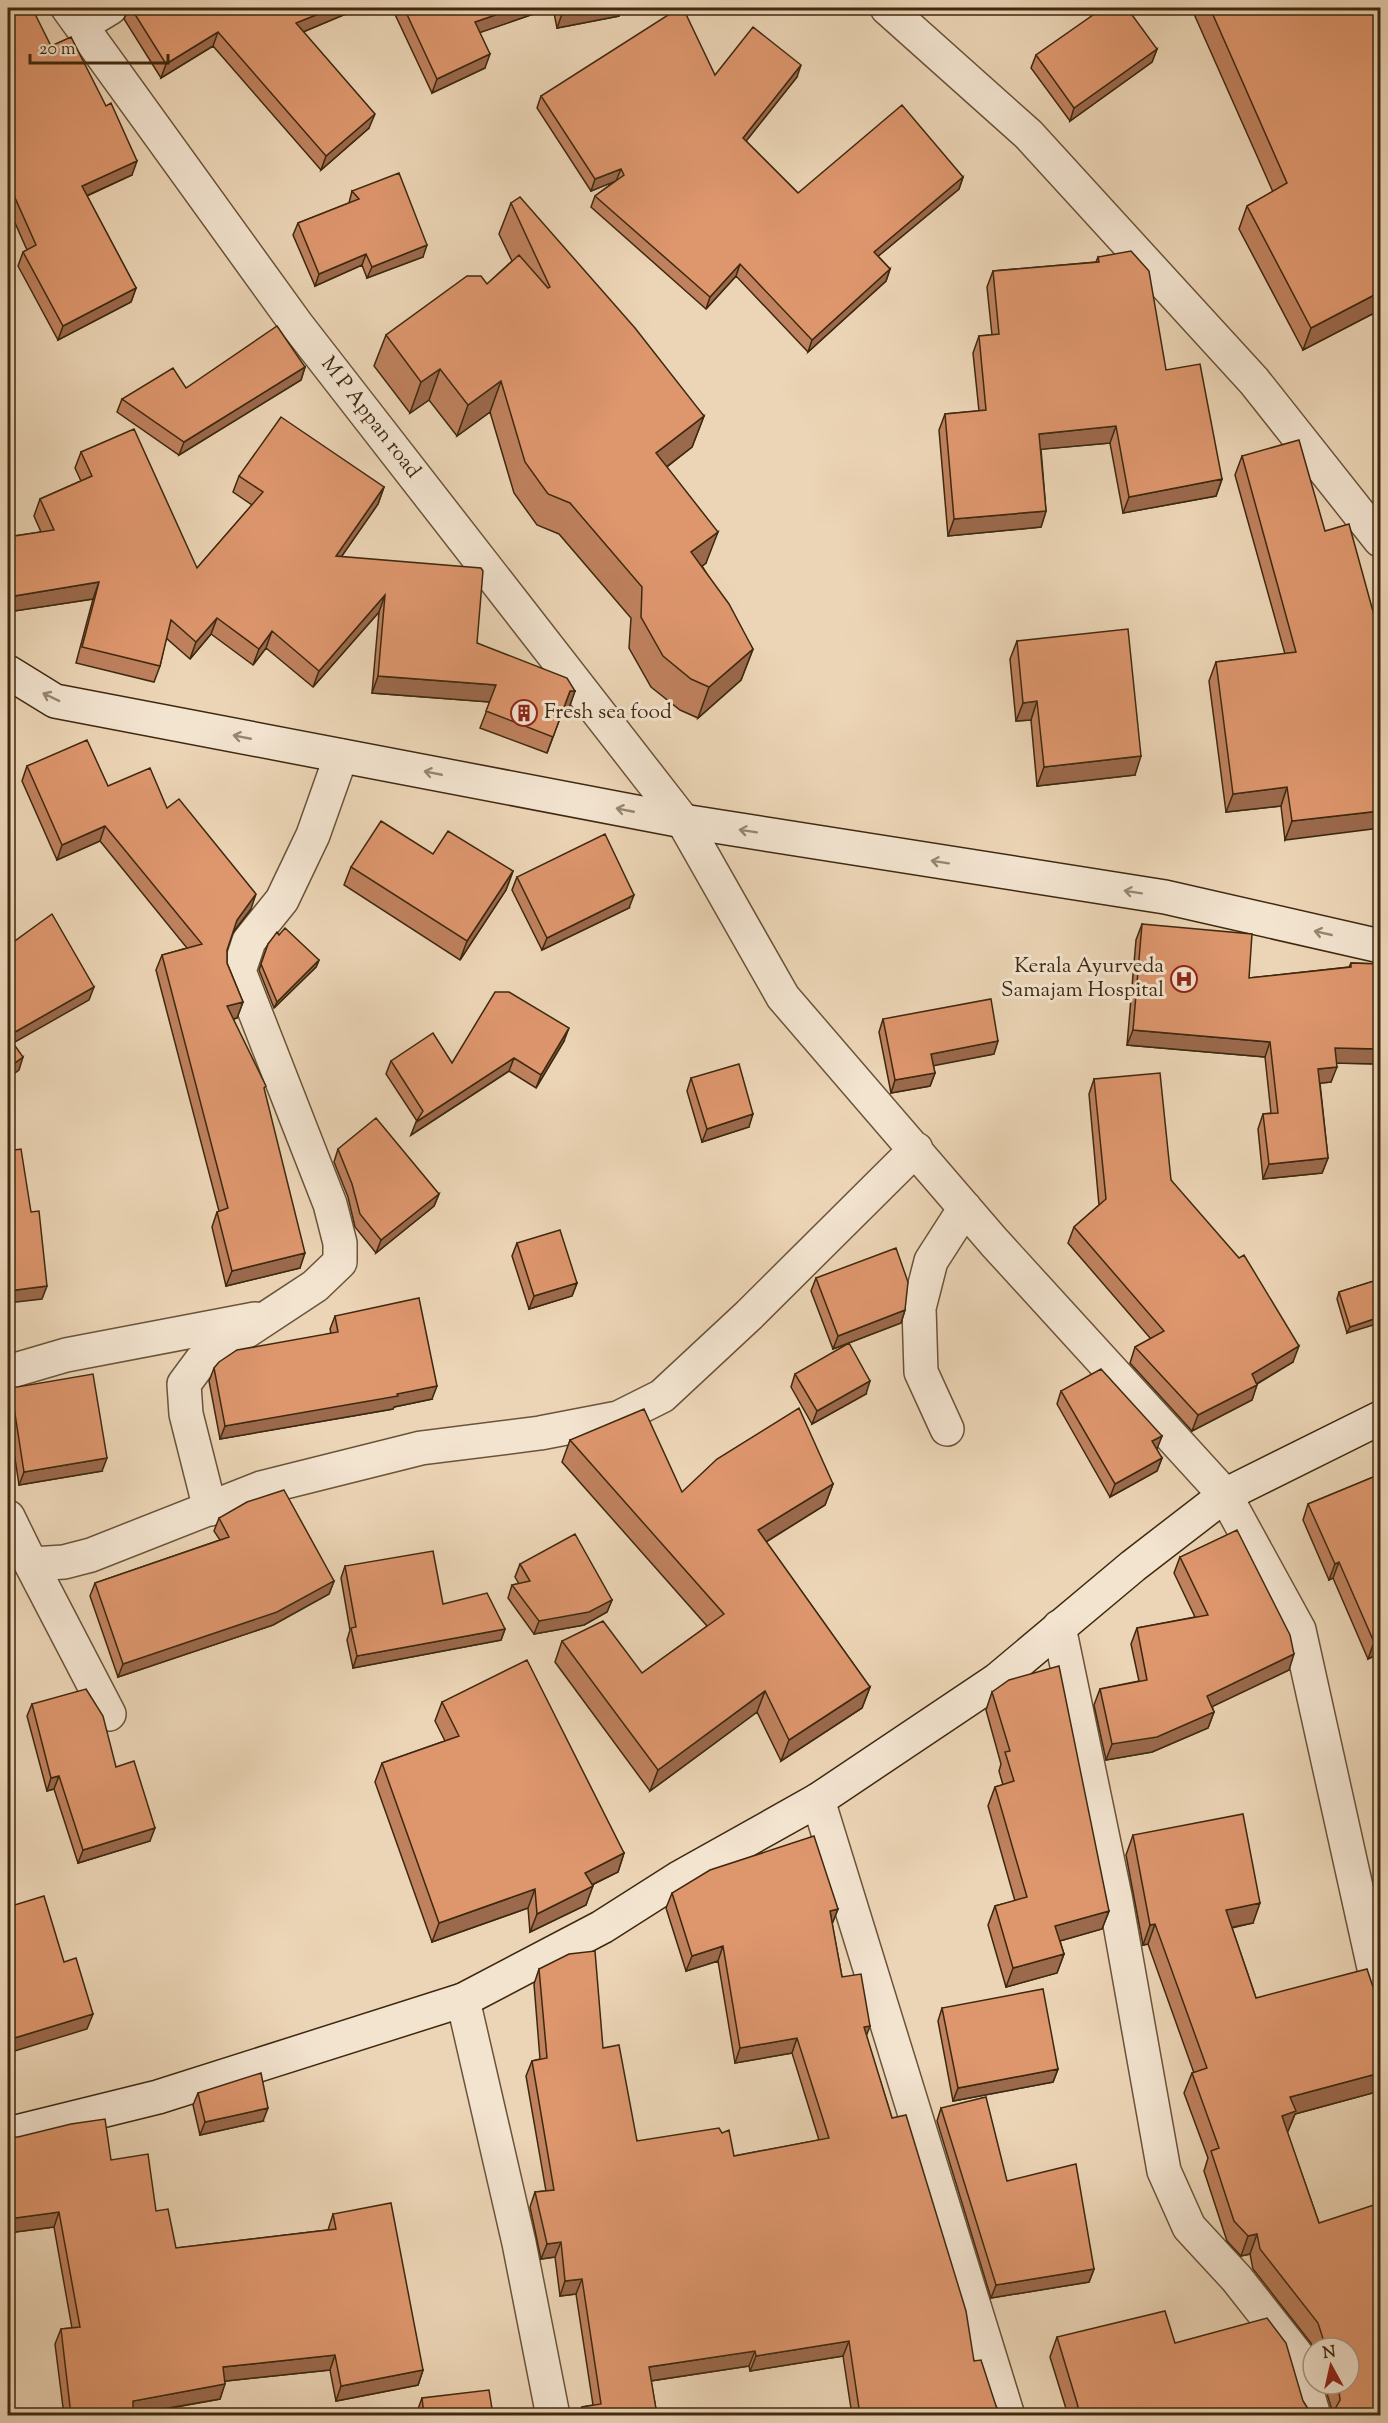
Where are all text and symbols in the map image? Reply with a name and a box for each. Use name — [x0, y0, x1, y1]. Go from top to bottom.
scale bar — [30, 27, 168, 65]
text: 20 m — [39, 37, 76, 63]
street label: M P Appan road — [313, 351, 427, 485]
one-way arrow — [43, 691, 61, 703]
building icon: Fresh sea food — [509, 698, 539, 728]
place label: Fresh sea food — [544, 698, 672, 728]
one-way arrow — [233, 731, 252, 742]
one-way arrow — [424, 768, 444, 779]
one-way arrow — [616, 804, 635, 815]
one-way arrow — [738, 825, 758, 836]
one-way arrow — [931, 856, 951, 867]
one-way arrow — [1124, 886, 1143, 897]
one-way arrow — [1314, 927, 1334, 938]
place label: Kerala Ayurveda Samajam Hospital — [1001, 952, 1164, 1006]
hospital icon: Kerala Ayurveda Samajam Hospital — [1169, 964, 1199, 994]
north arrow — [1301, 2336, 1361, 2396]
text: N — [1321, 2341, 1337, 2366]

